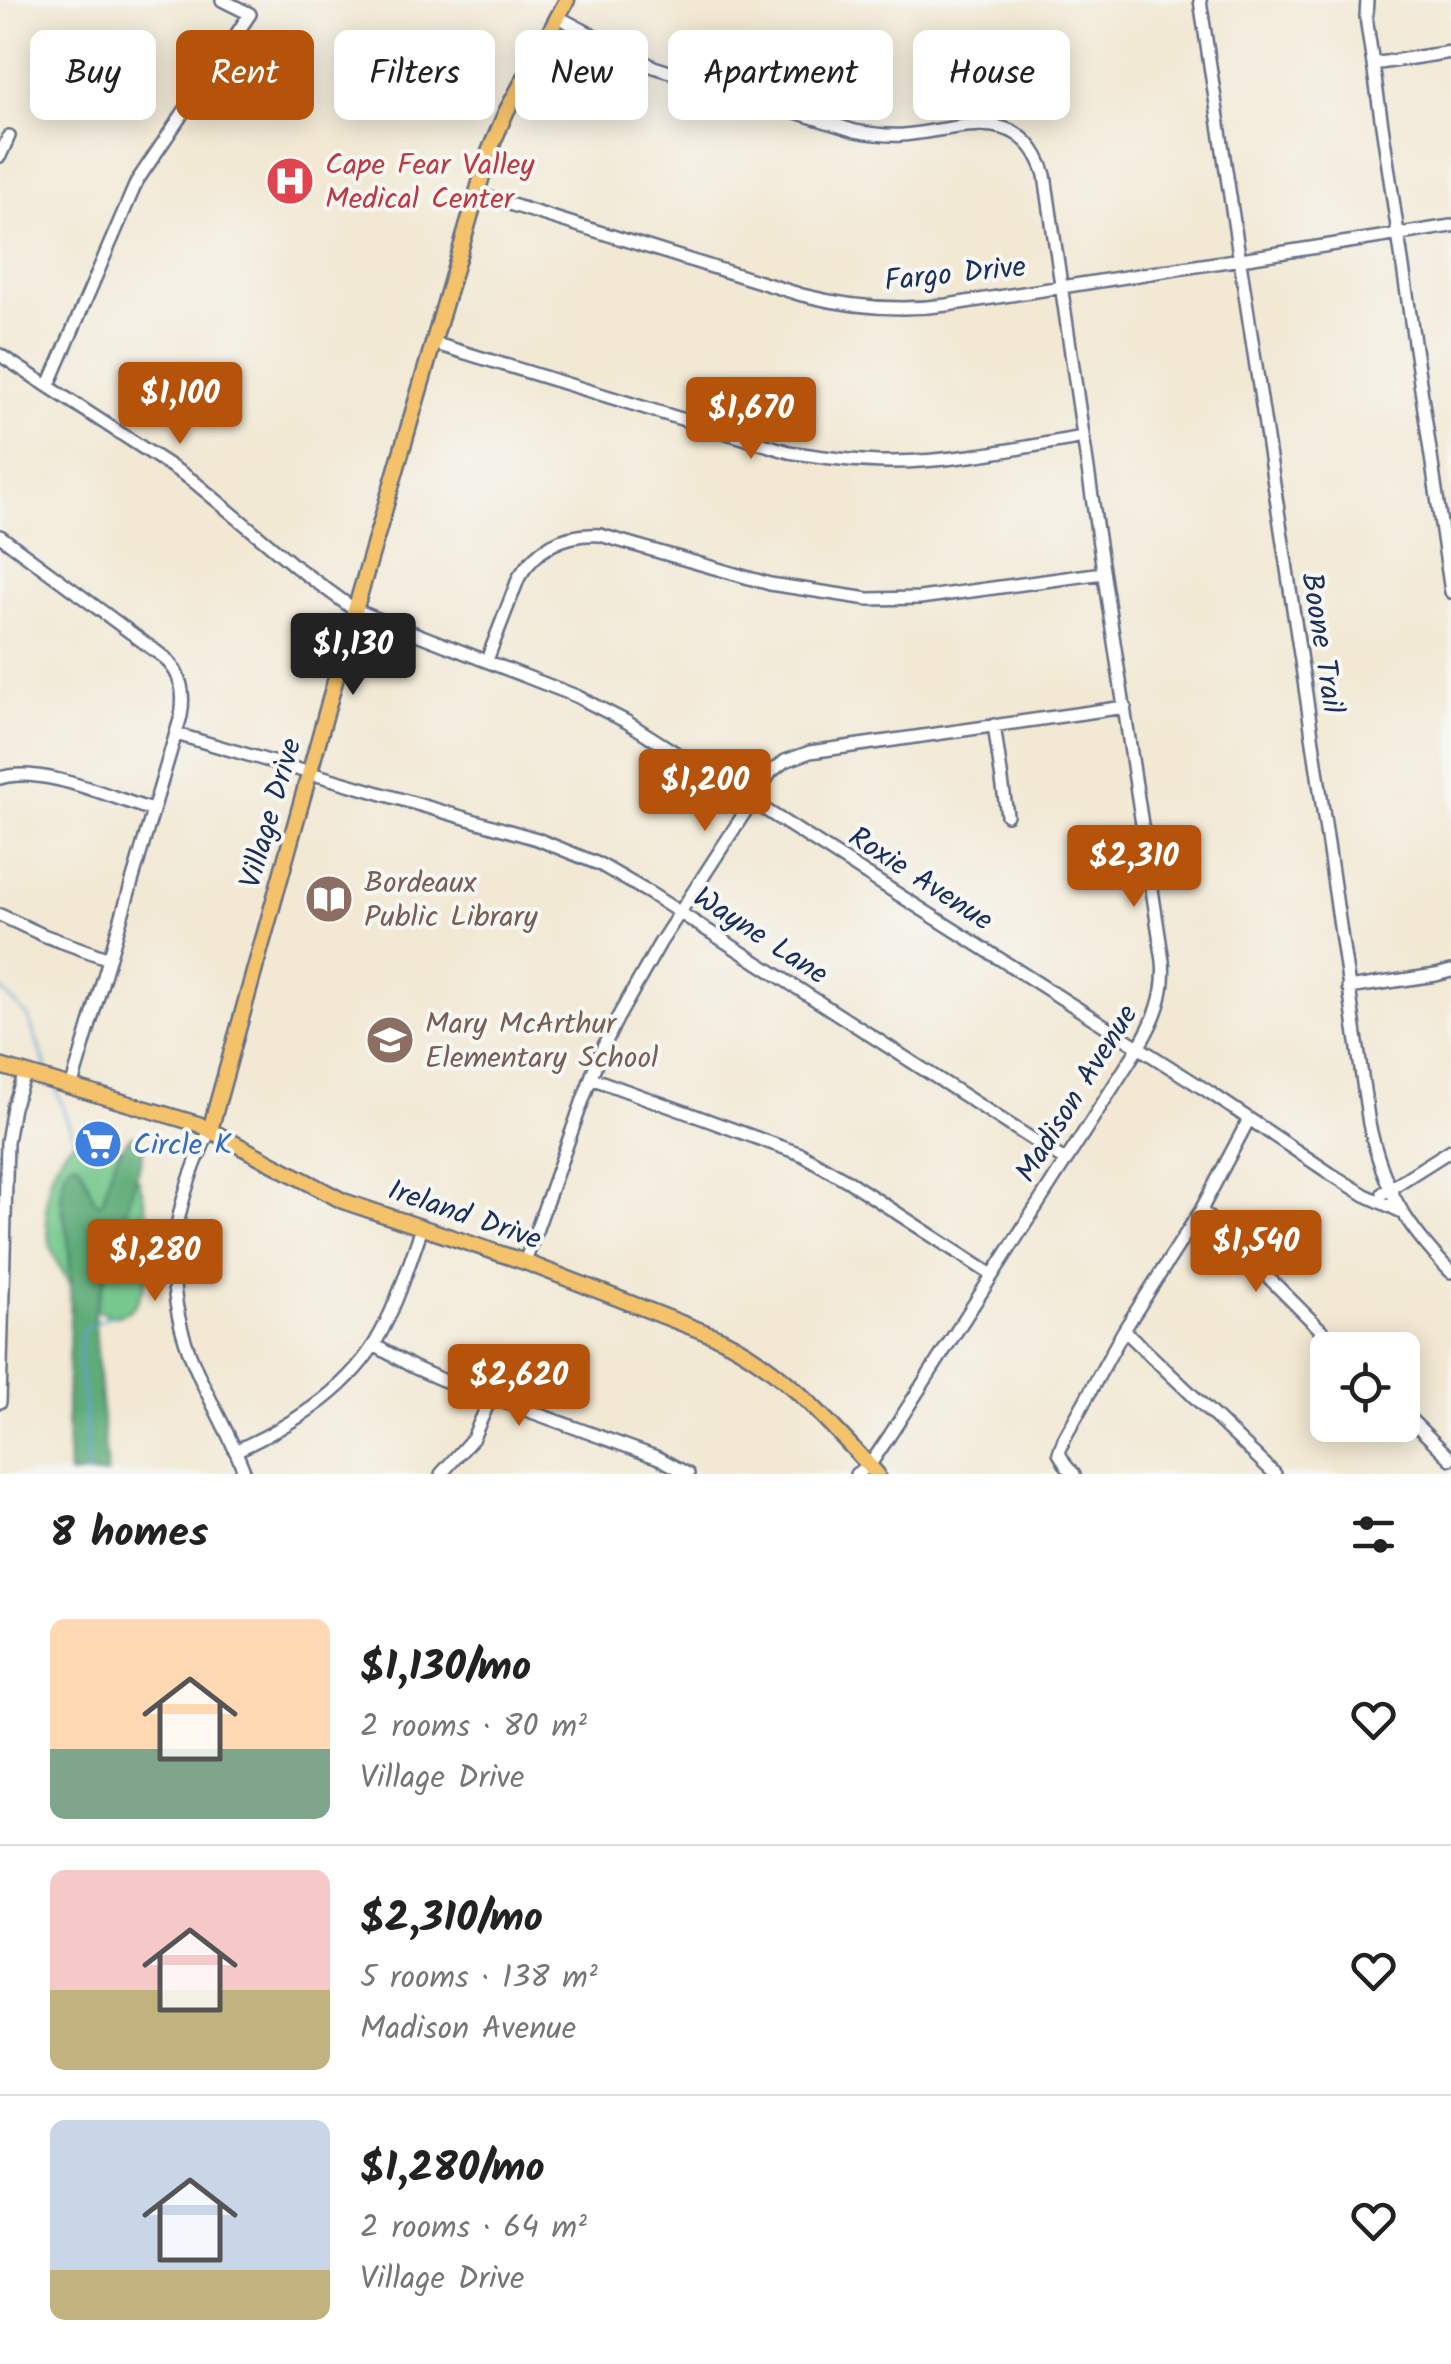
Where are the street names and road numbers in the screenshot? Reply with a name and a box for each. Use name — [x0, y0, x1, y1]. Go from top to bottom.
street label: Fargo Drive — [882, 244, 1028, 306]
street label: Boone Trail — [1286, 569, 1356, 717]
street label: Village Drive — [228, 733, 316, 894]
street label: Roxie Avenue — [838, 815, 1002, 945]
street label: Wayne Lane — [683, 875, 837, 998]
street label: Madison Avenue — [1004, 995, 1152, 1193]
street label: Ireland Drive — [381, 1167, 548, 1265]

